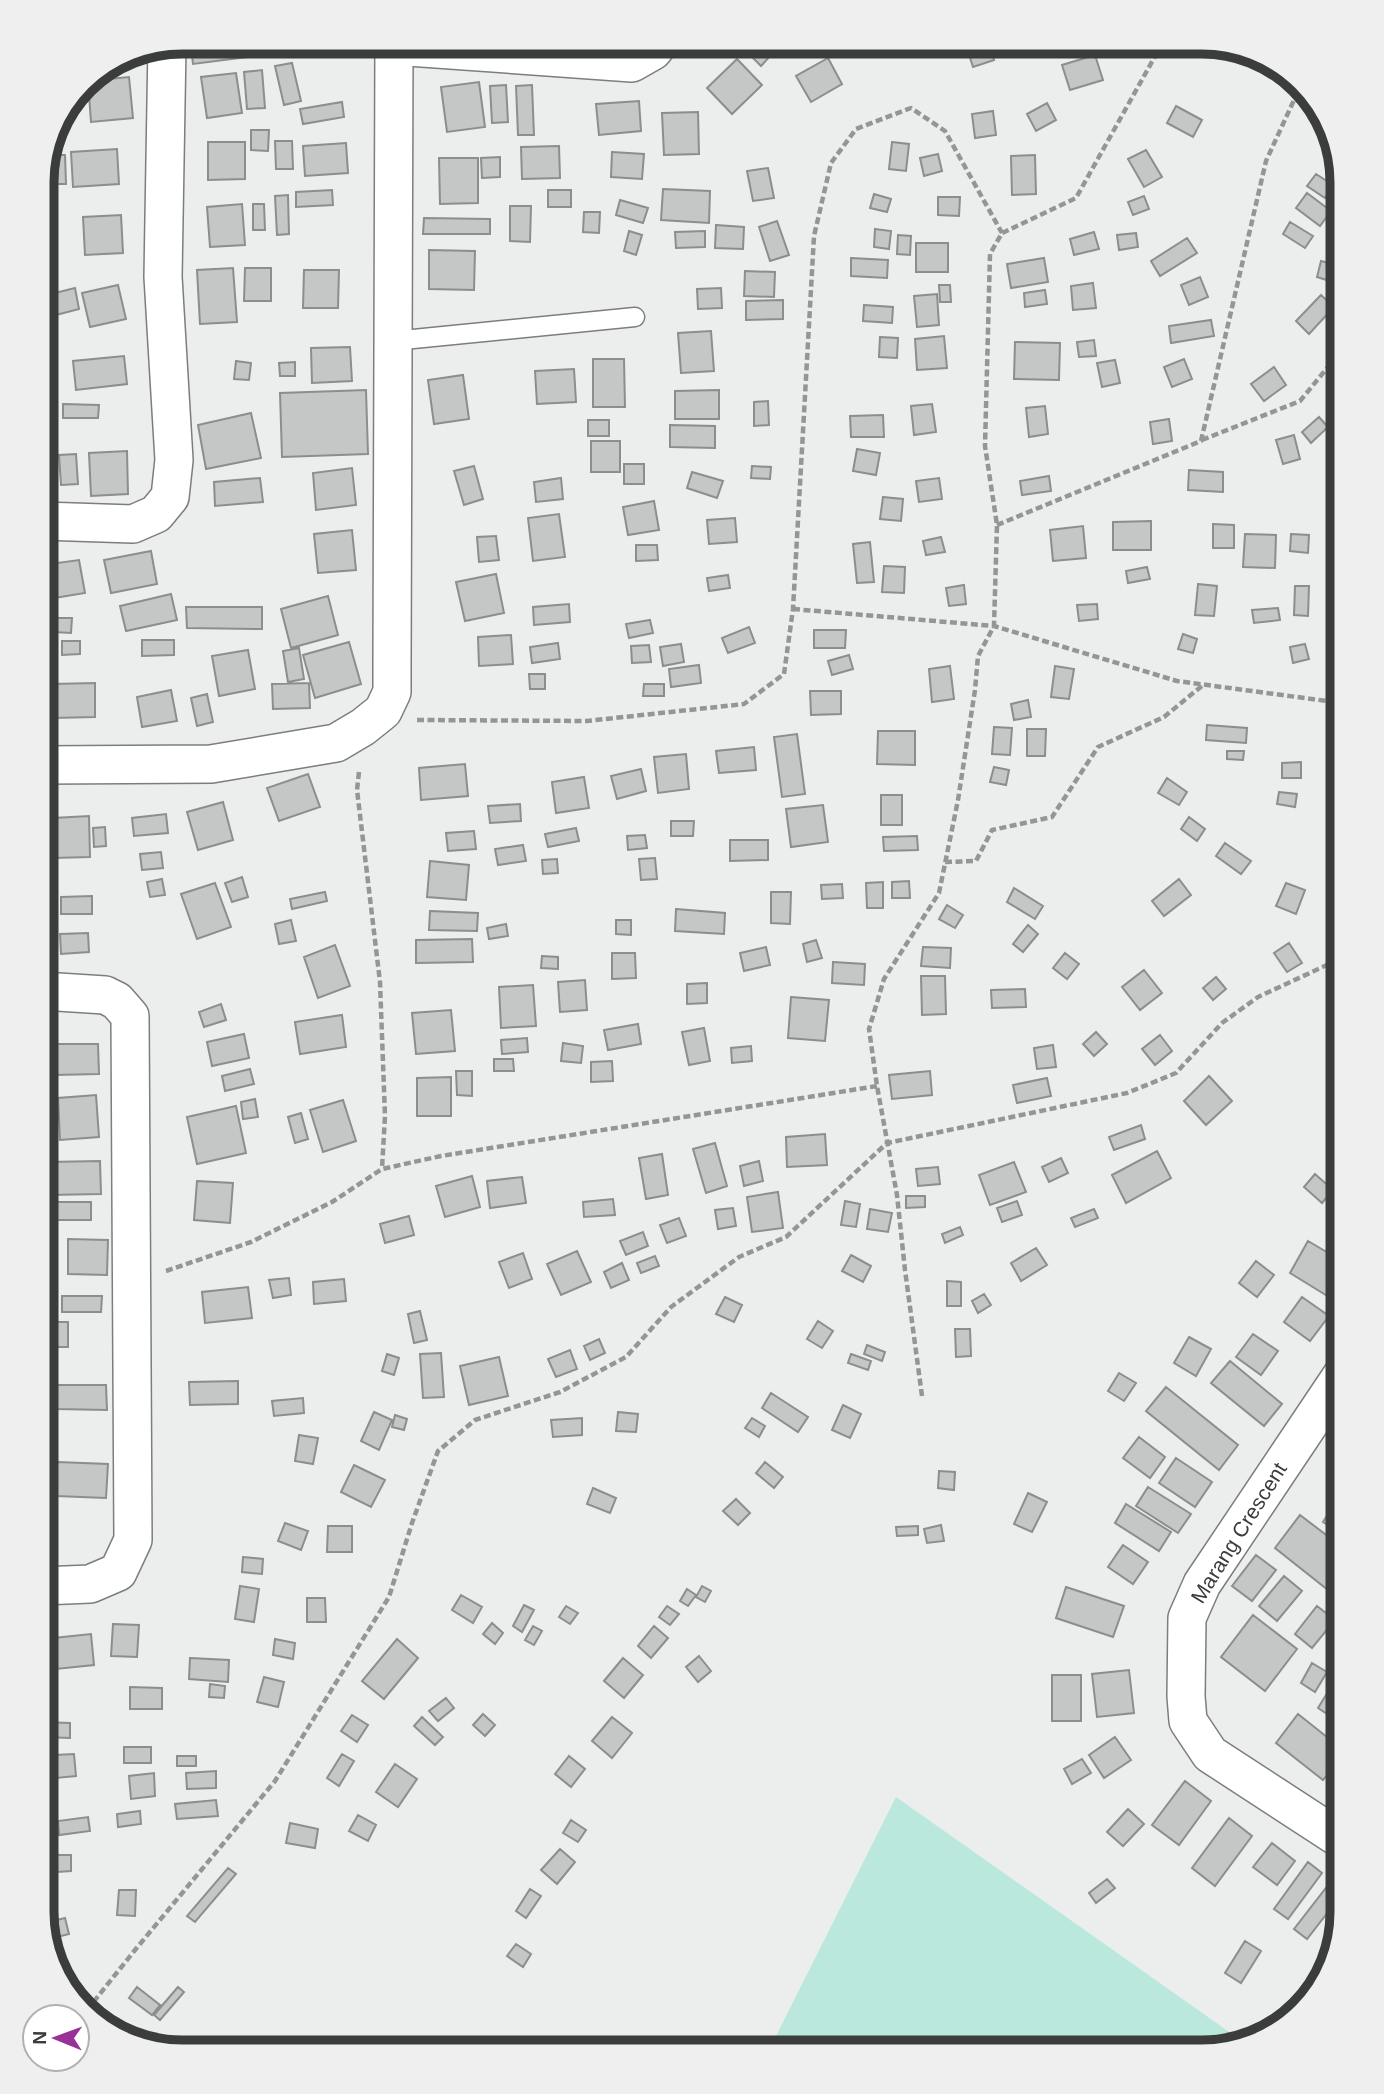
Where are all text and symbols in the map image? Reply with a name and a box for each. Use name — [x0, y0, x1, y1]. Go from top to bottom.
street label: Marang Crescent — [1186, 1458, 1291, 1607]
north arrow — [21, 2003, 91, 2073]
text: N — [29, 2031, 50, 2045]

